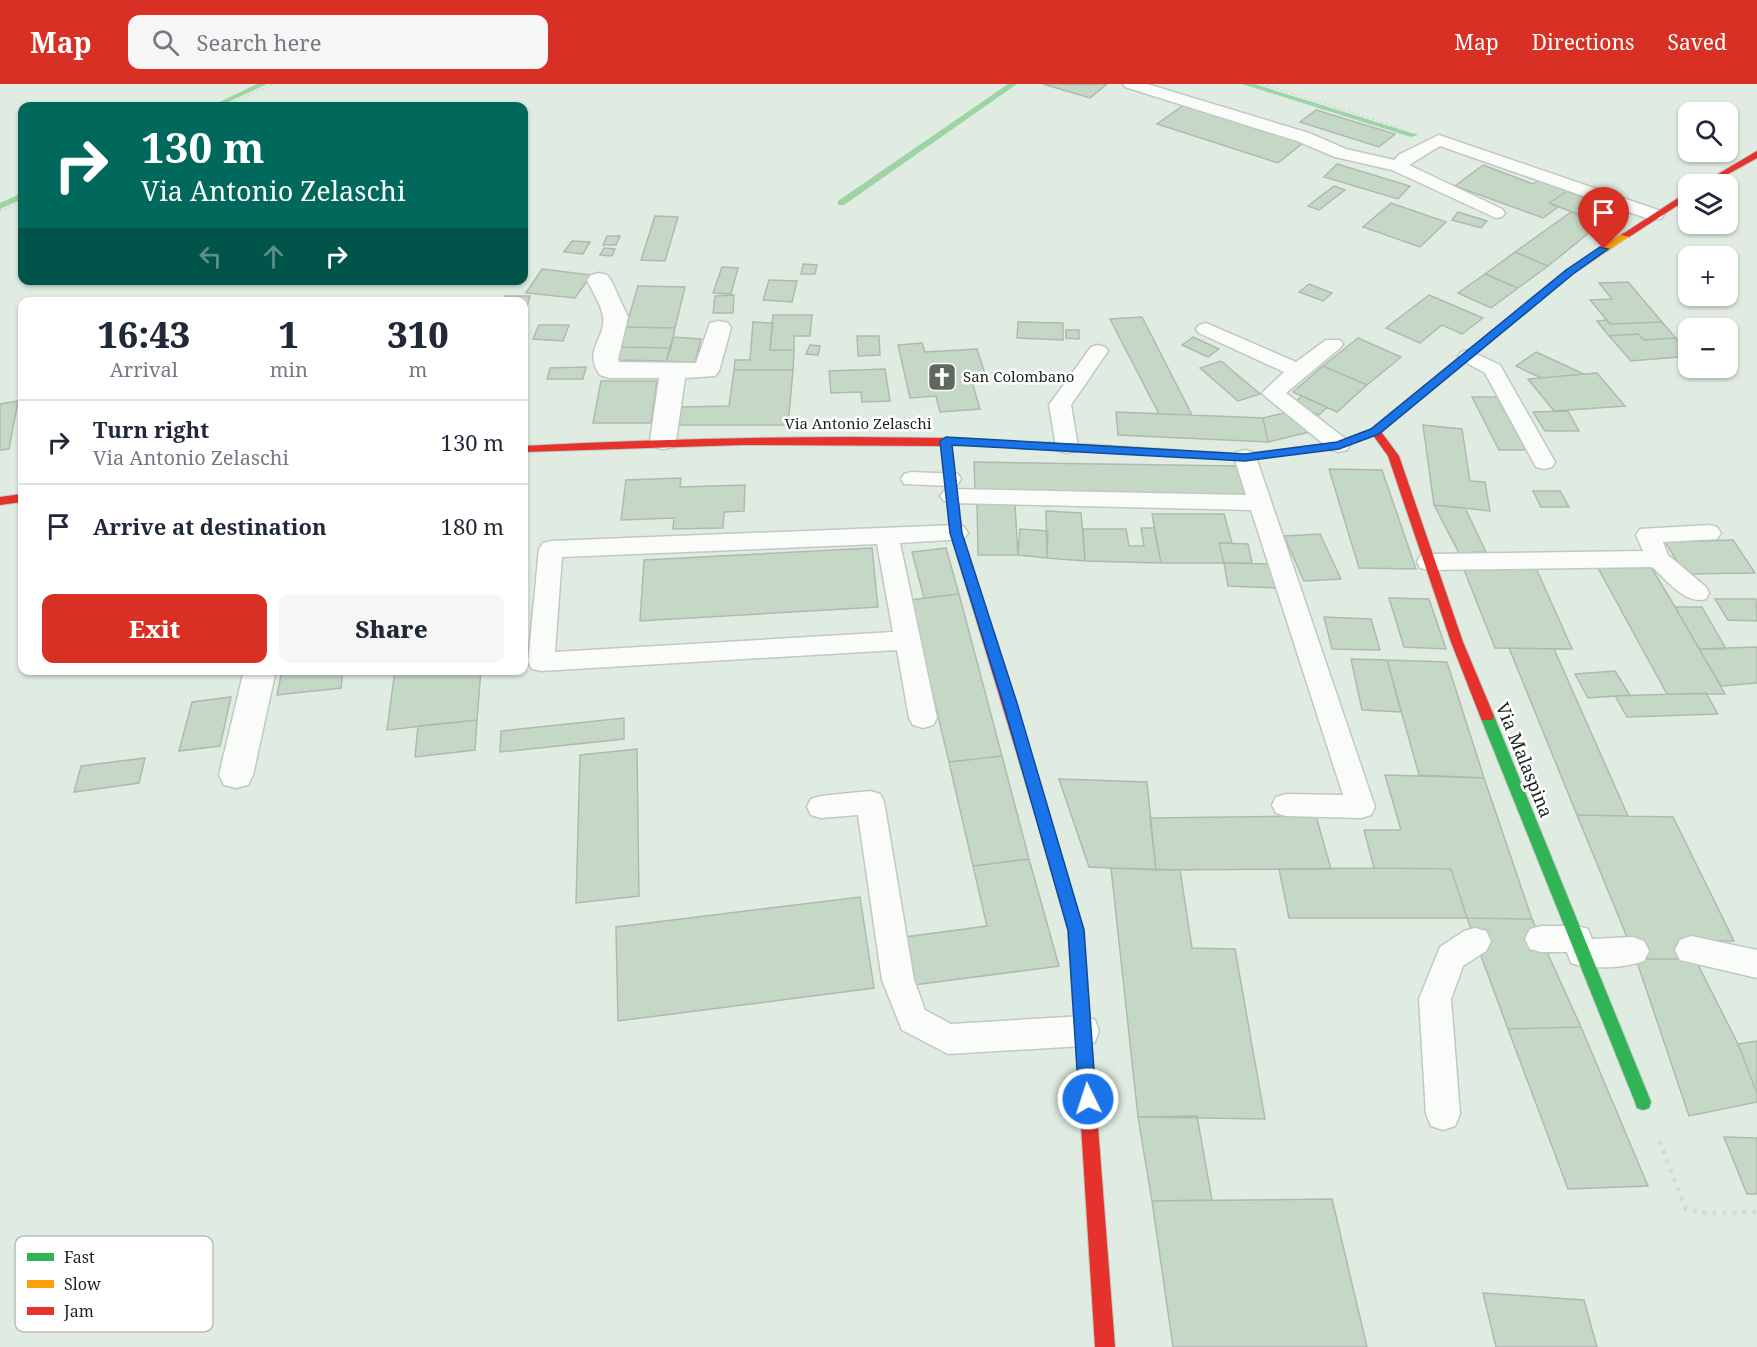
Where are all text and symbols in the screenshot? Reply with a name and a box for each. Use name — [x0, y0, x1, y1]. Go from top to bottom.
search box — [128, 15, 548, 69]
text: Map — [30, 23, 92, 61]
icon: search — [149, 26, 182, 59]
text: Search here — [197, 27, 321, 57]
text: Map — [1454, 28, 1499, 56]
text: Directions — [1532, 28, 1634, 56]
text: Saved — [1667, 28, 1727, 56]
map controls — [1678, 102, 1738, 378]
button: search — [1678, 102, 1738, 162]
text: 130 m — [141, 118, 265, 175]
icon: right — [42, 126, 120, 204]
text: Via Antonio Zelaschi — [141, 172, 406, 209]
button: layers — [1678, 174, 1738, 234]
pin — [1578, 187, 1629, 249]
icon: arrive — [1587, 196, 1620, 229]
icon: left — [194, 240, 227, 273]
icon: ahead — [257, 240, 290, 273]
icon: right — [320, 240, 353, 273]
button: + — [1678, 246, 1738, 306]
text: 16:43 — [97, 310, 190, 359]
text: 1 — [279, 310, 299, 359]
text: 310 — [387, 310, 449, 359]
button: − — [1678, 318, 1738, 378]
text: Arrival — [110, 356, 178, 383]
text: min — [270, 356, 308, 383]
text: m — [409, 356, 427, 383]
church icon: San Colombano — [926, 361, 958, 393]
place label: San Colombano — [963, 366, 1075, 386]
street label: Via Antonio Zelaschi — [785, 413, 932, 433]
text: Turn right — [93, 414, 209, 444]
icon: right — [42, 426, 75, 459]
text: 130 m — [441, 427, 504, 457]
text: Via Antonio Zelaschi — [93, 444, 289, 471]
icon: arrive — [42, 510, 75, 543]
text: Arrive at destination — [93, 511, 327, 541]
text: 180 m — [441, 511, 504, 541]
button: Exit — [42, 594, 267, 663]
button: Share — [279, 594, 504, 663]
street label: Via Malaspina — [1491, 699, 1559, 821]
position arrow — [1056, 1067, 1120, 1131]
legend — [15, 1236, 213, 1332]
text: Fast — [64, 1246, 95, 1268]
text: Slow — [64, 1273, 101, 1295]
text: Jam — [63, 1300, 94, 1322]

